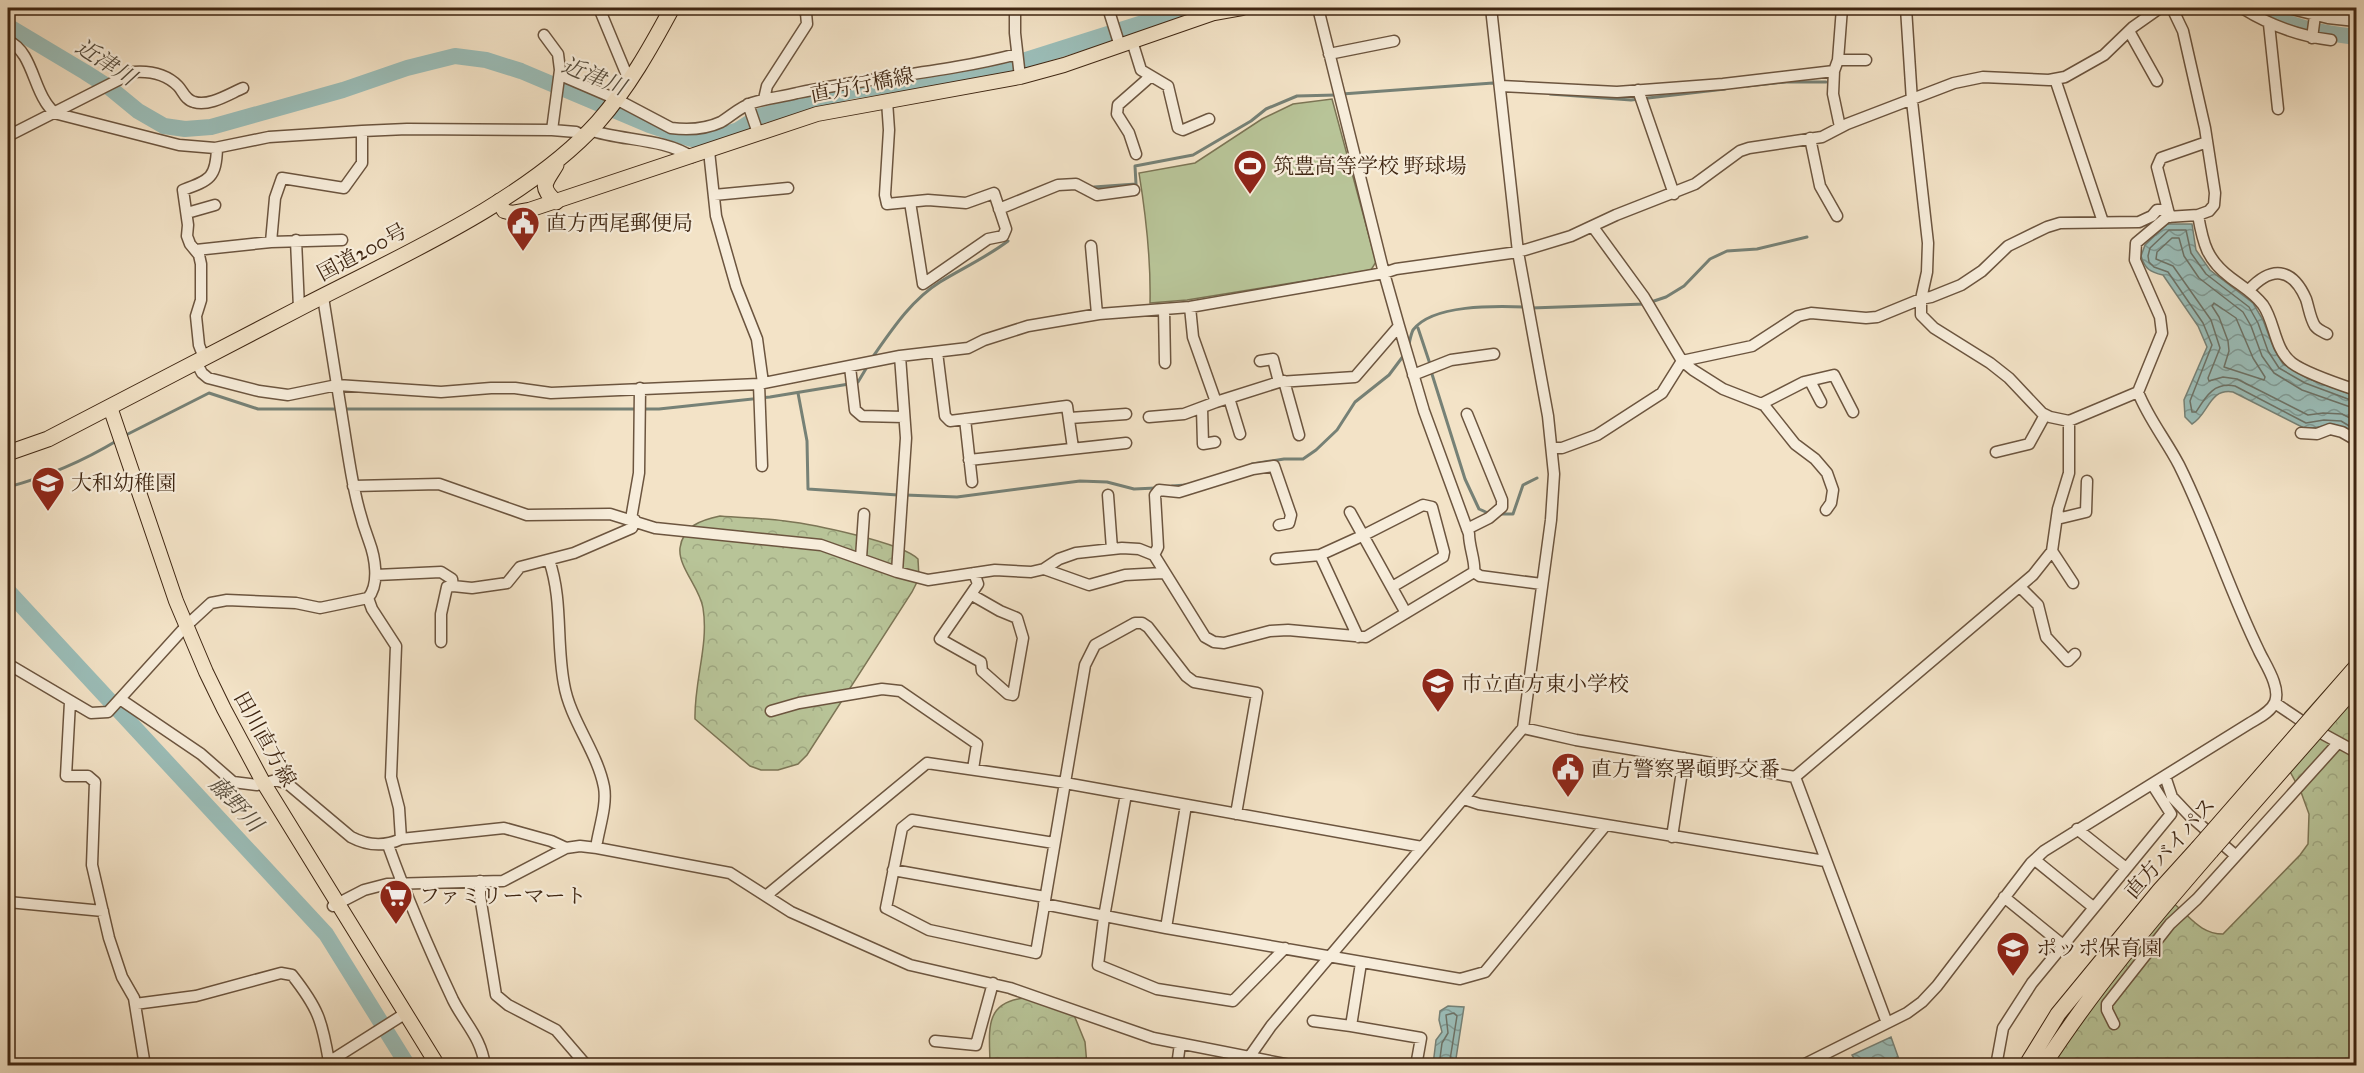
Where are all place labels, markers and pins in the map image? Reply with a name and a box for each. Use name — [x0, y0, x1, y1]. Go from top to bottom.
sports icon: 筑豊高等学校 野球場 — [1232, 148, 1268, 195]
place label: 筑豊高等学校 野球場 — [1273, 153, 1467, 179]
public building icon: 直方西尾郵便局 — [505, 205, 541, 252]
place label: 直方西尾郵便局 — [546, 210, 693, 236]
school or university icon: 大和幼稚園 — [30, 465, 66, 512]
place label: 大和幼稚園 — [71, 470, 176, 496]
school or university icon: 市立直方東小学校 — [1420, 666, 1456, 713]
place label: 市立直方東小学校 — [1461, 671, 1629, 697]
public building icon: 直方警察署頓野交番 — [1550, 751, 1586, 798]
place label: 直方警察署頓野交番 — [1591, 756, 1780, 782]
supermarket icon: ファミリーマート — [378, 878, 414, 925]
place label: ファミリーマート — [419, 883, 587, 909]
school or university icon: ポッポ保育園 — [1995, 930, 2031, 977]
place label: ポッポ保育園 — [2036, 935, 2162, 961]

